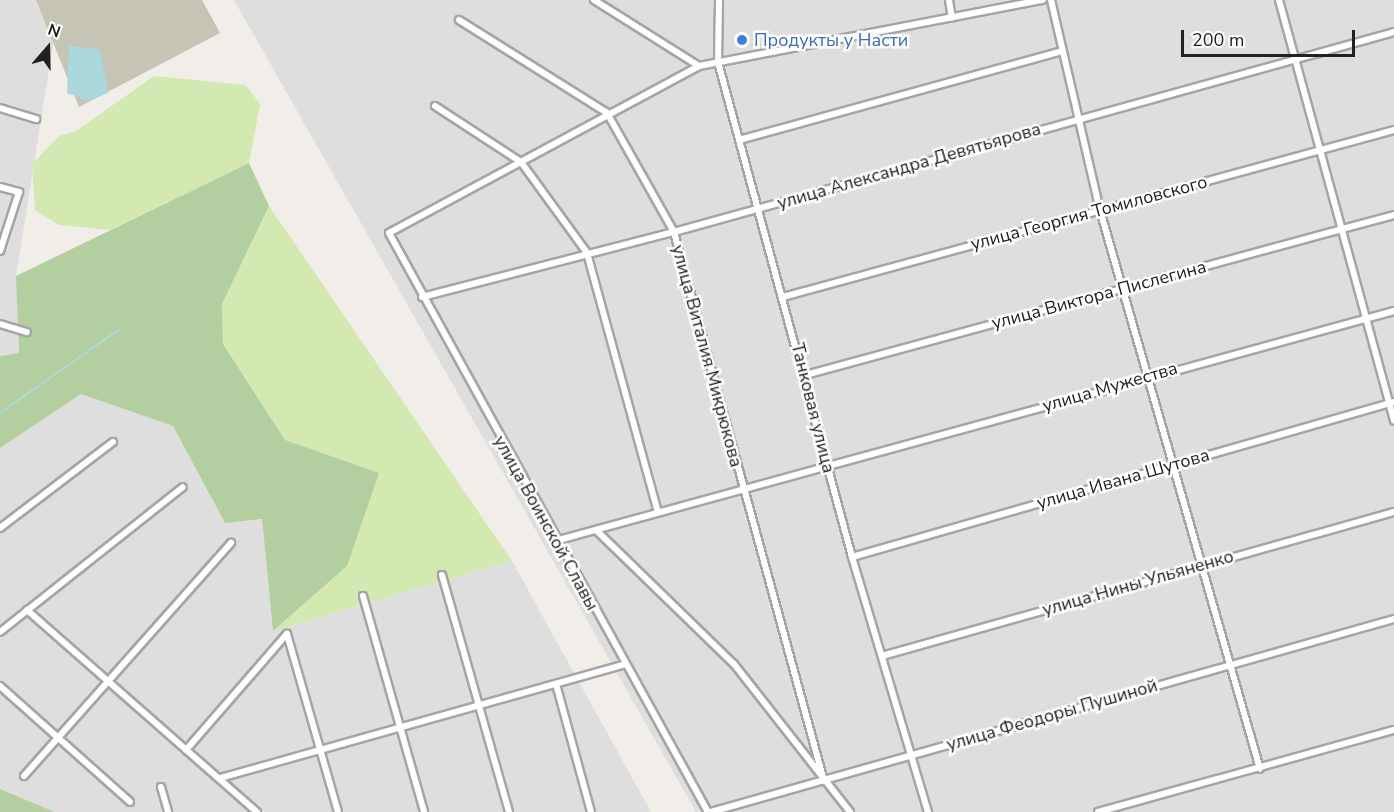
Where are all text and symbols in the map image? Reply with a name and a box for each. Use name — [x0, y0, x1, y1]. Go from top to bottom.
north arrow — [18, 18, 78, 78]
scale bar — [1184, 18, 1358, 56]
text: N — [45, 19, 64, 43]
text: 200 m — [1192, 28, 1244, 52]
place label: Продукты у Насти — [754, 29, 908, 51]
marker: Продукты у Насти — [735, 33, 749, 47]
street label: улица Александра Девятьярова — [775, 118, 1043, 214]
street label: улица Георгия Томиловского — [968, 171, 1210, 255]
street label: улица Виталия Микрюкова — [667, 242, 747, 470]
street label: улица Виктора Пислегина — [989, 256, 1209, 334]
street label: Танковая улица — [786, 341, 840, 475]
street label: улица Мужества — [1040, 357, 1180, 417]
street label: улица Воинской Славы — [489, 432, 603, 614]
street label: улица Ивана Шутова — [1034, 444, 1212, 514]
street label: улица Нины Ульяненко — [1040, 545, 1236, 621]
street label: улица Феодоры Пушиной — [944, 675, 1160, 755]

